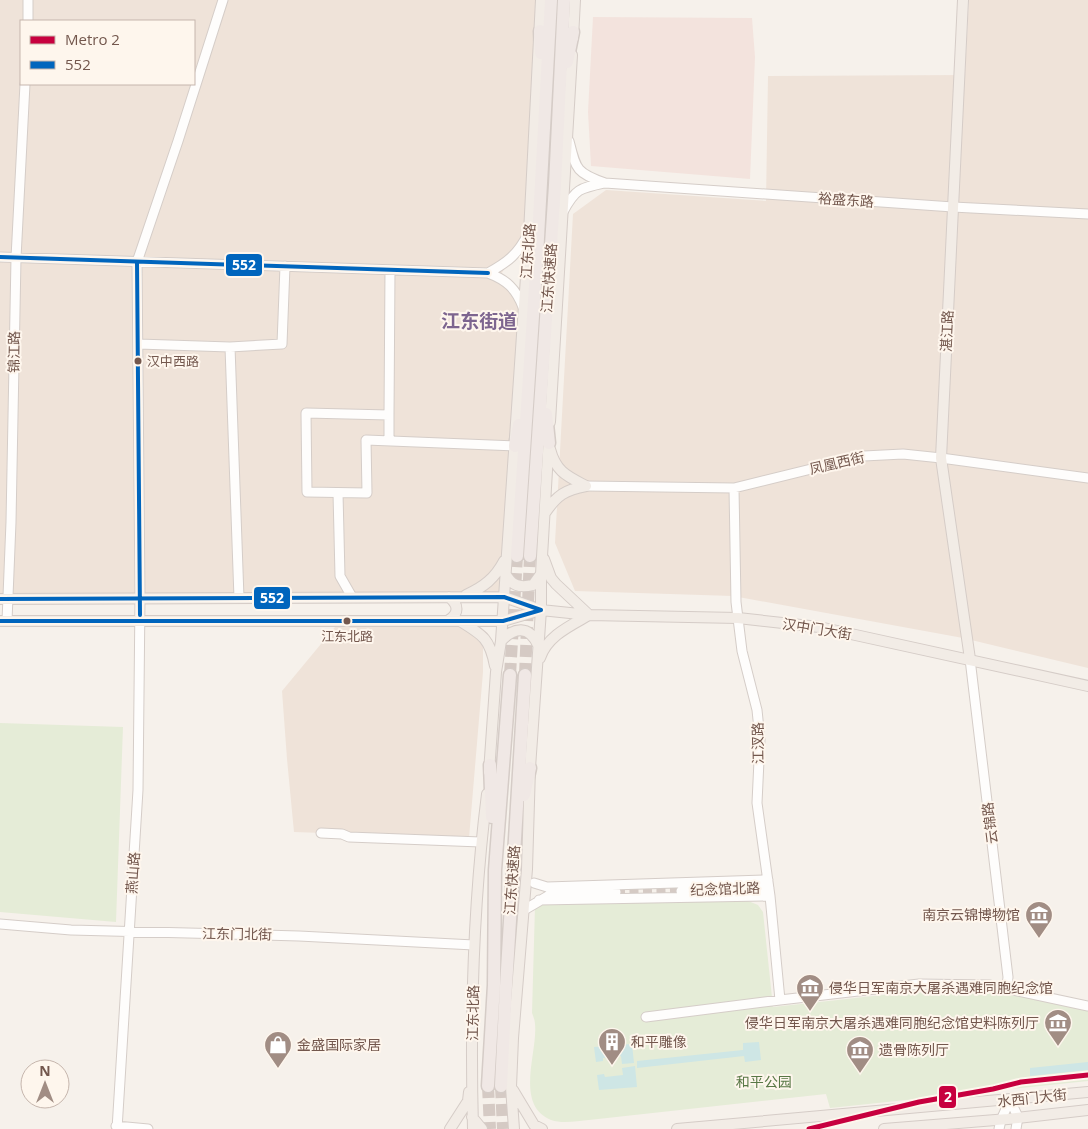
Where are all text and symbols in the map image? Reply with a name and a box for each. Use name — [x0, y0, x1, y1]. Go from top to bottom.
legend — [20, 20, 195, 85]
text: Metro 2 — [65, 29, 120, 49]
text: 552 — [65, 54, 91, 74]
street label: 裕盛东路 — [817, 188, 875, 211]
street label: 江东北路 — [516, 222, 539, 280]
street label: 江东快速路 — [537, 242, 560, 314]
line badge: 552 — [225, 253, 263, 277]
text: 552 — [232, 255, 256, 274]
district label: 江东街道 — [441, 308, 517, 334]
street label: 湛江路 — [936, 310, 957, 352]
street label: 锦江路 — [4, 331, 23, 373]
place label: 汉中西路 — [147, 352, 199, 370]
marker: 汉中西路 — [133, 356, 143, 366]
street label: 凤凰西街 — [807, 447, 866, 478]
line badge: 552 — [253, 586, 291, 610]
text: 552 — [260, 588, 284, 607]
street label: 汉中门大街 — [781, 614, 853, 643]
marker: 江东北路 — [342, 616, 352, 626]
place label: 江东北路 — [321, 627, 373, 645]
street label: 江汊路 — [748, 722, 767, 764]
street label: 云锦路 — [978, 801, 1001, 845]
street label: 江东快速路 — [500, 844, 523, 916]
street label: 燕山路 — [122, 851, 143, 895]
street label: 纪念馆北路 — [690, 878, 760, 899]
museum icon: 南京云锦博物馆 — [1024, 900, 1054, 939]
place label: 南京云锦博物馆 — [922, 905, 1020, 924]
street label: 江东门北街 — [202, 923, 272, 944]
museum icon: 侵华日军南京大屠杀遇难同胞纪念馆 — [795, 973, 825, 1012]
place label: 侵华日军南京大屠杀遇难同胞纪念馆 — [829, 978, 1053, 997]
street label: 江东北路 — [463, 985, 482, 1041]
museum icon: 侵华日军南京大屠杀遇难同胞纪念馆史料陈列厅 — [1043, 1008, 1073, 1047]
place label: 侵华日军南京大屠杀遇难同胞纪念馆史料陈列厅 — [745, 1013, 1039, 1032]
building icon: 和平雕像 — [597, 1027, 627, 1066]
shop icon: 金盛国际家居 — [263, 1030, 293, 1069]
place label: 和平雕像 — [631, 1032, 687, 1051]
place label: 金盛国际家居 — [297, 1035, 381, 1054]
museum icon: 遗骨陈列厅 — [845, 1035, 875, 1074]
place label: 遗骨陈列厅 — [879, 1040, 949, 1059]
north arrow — [20, 1059, 70, 1109]
text: N — [39, 1061, 51, 1080]
park label: 和平公园 — [736, 1072, 792, 1091]
street label: 水西门大街 — [996, 1084, 1068, 1111]
line badge: 2 — [938, 1085, 957, 1109]
text: 2 — [944, 1087, 952, 1106]

